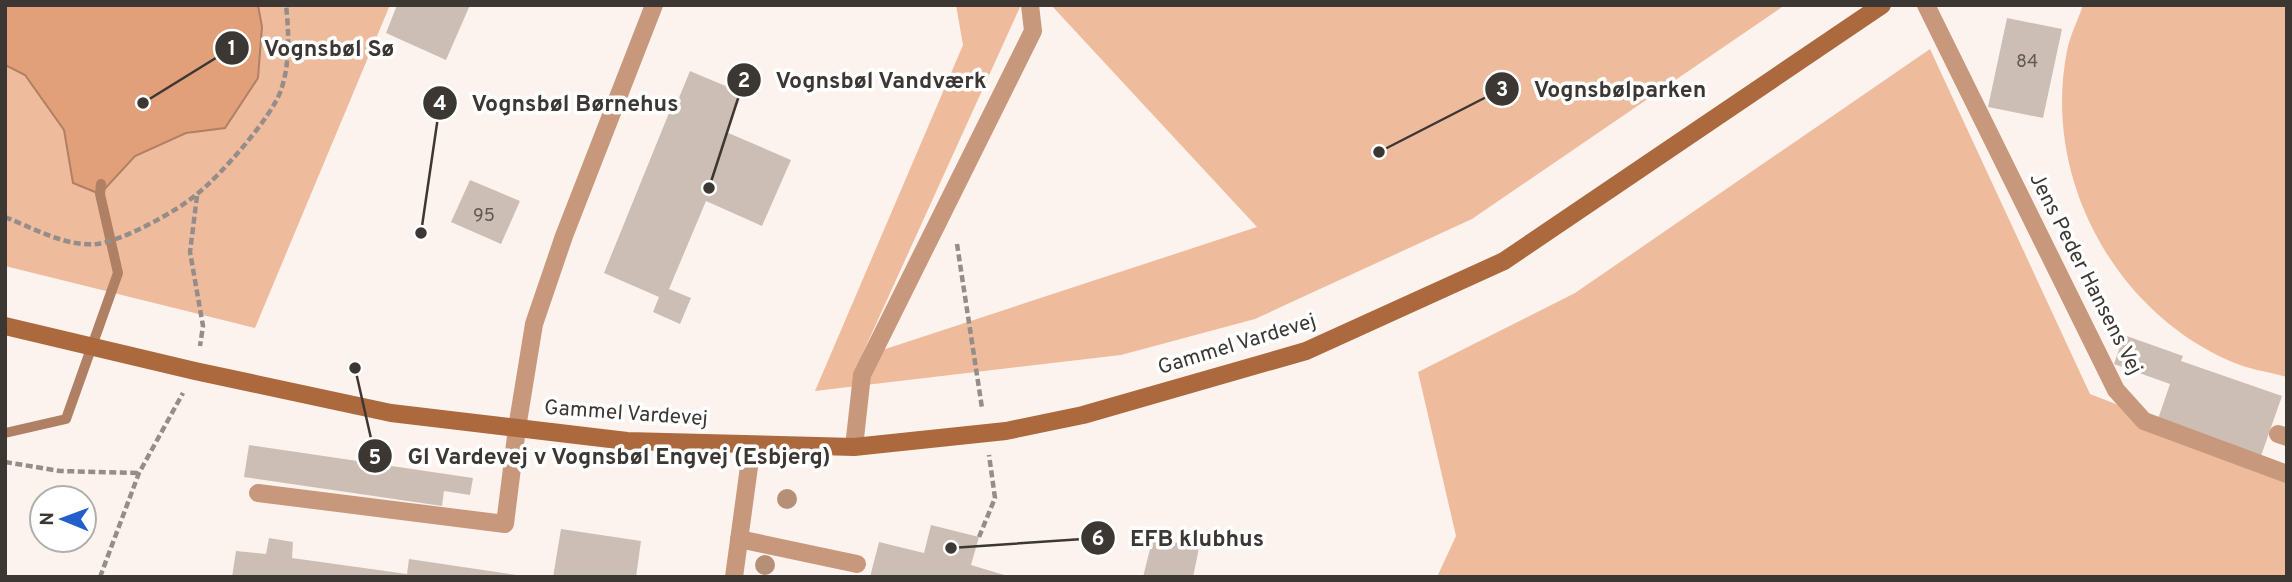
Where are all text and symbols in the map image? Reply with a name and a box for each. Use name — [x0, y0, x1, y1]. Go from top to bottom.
callout: Vognsbøl Sø — [214, 26, 408, 70]
text: 1 — [228, 36, 236, 63]
text: Vognsbøl Sø — [264, 36, 394, 65]
house number: 84 — [2016, 51, 2038, 74]
callout: Vognsbøl Vandværk — [726, 58, 1002, 102]
callout: Vognsbølparken — [1485, 67, 1721, 111]
text: 2 — [738, 68, 750, 95]
text: Vognsbøl Vandværk — [775, 68, 987, 97]
text: 3 — [1496, 77, 1508, 104]
text: Vognsbølparken — [1534, 77, 1706, 106]
callout: Vognsbøl Børnehus — [422, 81, 692, 125]
text: 4 — [433, 91, 447, 118]
text: Vognsbøl Børnehus — [471, 91, 679, 120]
street label: Jens Peder Hansens Vej — [2022, 168, 2148, 380]
house number: 95 — [473, 205, 495, 228]
street label: Gammel Vardevej — [1155, 308, 1319, 382]
street label: Gammel Vardevej — [543, 395, 709, 433]
callout: Gl Vardevej v Vognsbøl Engvej (Esbjerg) — [357, 434, 845, 478]
text: Gl Vardevej v Vognsbøl Engvej (Esbjerg) — [407, 444, 831, 473]
text: 5 — [369, 445, 381, 472]
north arrow — [28, 484, 98, 554]
text: N — [36, 512, 60, 526]
callout: EFB klubhus — [1081, 516, 1278, 560]
text: 6 — [1092, 526, 1104, 553]
text: EFB klubhus — [1130, 526, 1264, 555]

